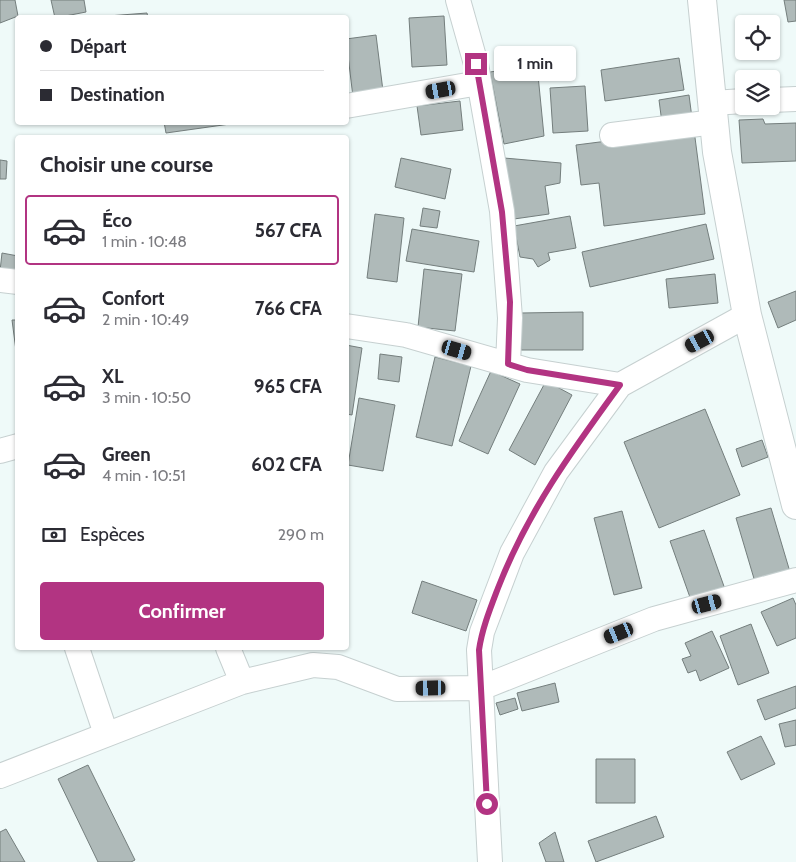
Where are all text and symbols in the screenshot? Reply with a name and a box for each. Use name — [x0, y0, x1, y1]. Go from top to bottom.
map controls — [735, 15, 780, 115]
button: locate — [735, 15, 780, 60]
text: Départ — [70, 35, 127, 58]
callout: 1 min — [494, 46, 576, 82]
route end — [465, 53, 487, 75]
text: 1 min — [517, 54, 553, 73]
button: layers — [735, 70, 780, 115]
car — [424, 80, 457, 100]
text: Destination — [70, 83, 165, 106]
text: Choisir une course — [40, 151, 213, 178]
icon: car — [42, 208, 87, 253]
text: Éco — [102, 209, 132, 232]
text: 567 CFA — [255, 219, 322, 242]
text: 1 min · 10:48 — [102, 232, 187, 251]
icon: car — [42, 286, 87, 331]
text: Confort — [102, 287, 165, 310]
text: 766 CFA — [255, 297, 322, 320]
text: 2 min · 10:49 — [102, 310, 189, 329]
car — [683, 327, 716, 355]
car — [440, 339, 473, 361]
icon: car — [42, 364, 87, 409]
text: XL — [102, 365, 123, 388]
text: 965 CFA — [254, 375, 322, 398]
text: 3 min · 10:50 — [102, 388, 191, 407]
icon: car — [42, 442, 87, 487]
text: Green — [102, 443, 151, 466]
text: 602 CFA — [251, 453, 322, 476]
text: 4 min · 10:51 — [102, 466, 186, 485]
icon: cash — [40, 521, 68, 549]
text: Espèces — [80, 523, 145, 546]
text: 290 m — [278, 525, 324, 544]
button: Confirmer — [40, 582, 324, 640]
car — [690, 593, 723, 615]
car — [602, 620, 635, 646]
car — [415, 680, 446, 696]
route start — [476, 793, 498, 815]

